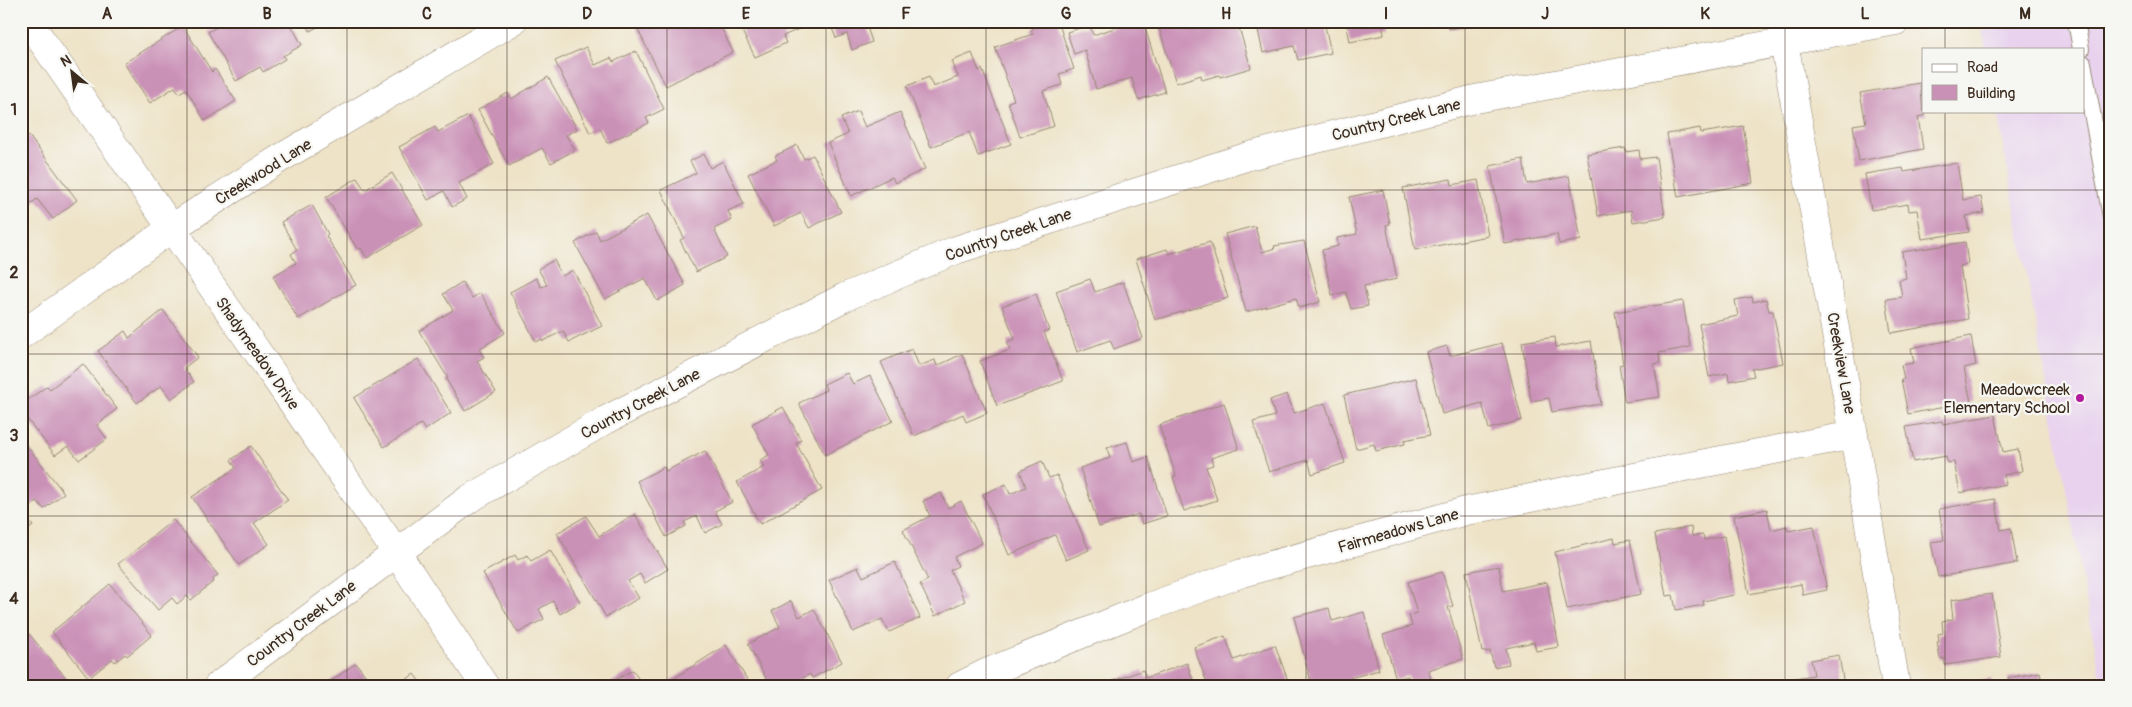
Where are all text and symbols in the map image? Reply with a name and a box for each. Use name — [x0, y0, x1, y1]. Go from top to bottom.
text: A — [102, 4, 113, 24]
text: B — [262, 4, 272, 24]
text: C — [422, 4, 432, 24]
text: D — [582, 4, 592, 24]
text: E — [742, 4, 751, 24]
text: F — [901, 4, 911, 24]
text: G — [1061, 4, 1072, 24]
text: H — [1221, 4, 1231, 24]
text: I — [1384, 4, 1388, 24]
text: J — [1541, 4, 1549, 24]
text: K — [1700, 4, 1710, 24]
text: L — [1860, 4, 1870, 24]
text: M — [2019, 4, 2031, 24]
north arrow — [48, 48, 98, 98]
legend — [1922, 48, 2084, 112]
text: N — [58, 51, 74, 71]
text: Road — [1967, 58, 1998, 77]
text: Building — [1967, 84, 2015, 103]
street label: Country Creek Lane — [1330, 94, 1463, 146]
text: 1 — [11, 100, 17, 120]
street label: Creekwood Lane — [212, 134, 316, 209]
street label: Country Creek Lane — [943, 204, 1074, 266]
text: 2 — [10, 263, 19, 283]
street label: Shadymeadow Drive — [211, 293, 304, 414]
street label: Creekview Lane — [1822, 311, 1860, 416]
street label: Country Creek Lane — [578, 364, 704, 444]
place label: Meadowcreek Elementary School — [1944, 380, 2070, 418]
marker: Meadowcreek Elementary School — [2074, 392, 2086, 404]
text: 3 — [10, 426, 19, 446]
street label: Fairmeadows Lane — [1336, 504, 1461, 558]
street label: Country Creek Lane — [243, 576, 360, 672]
text: 4 — [9, 589, 19, 609]

